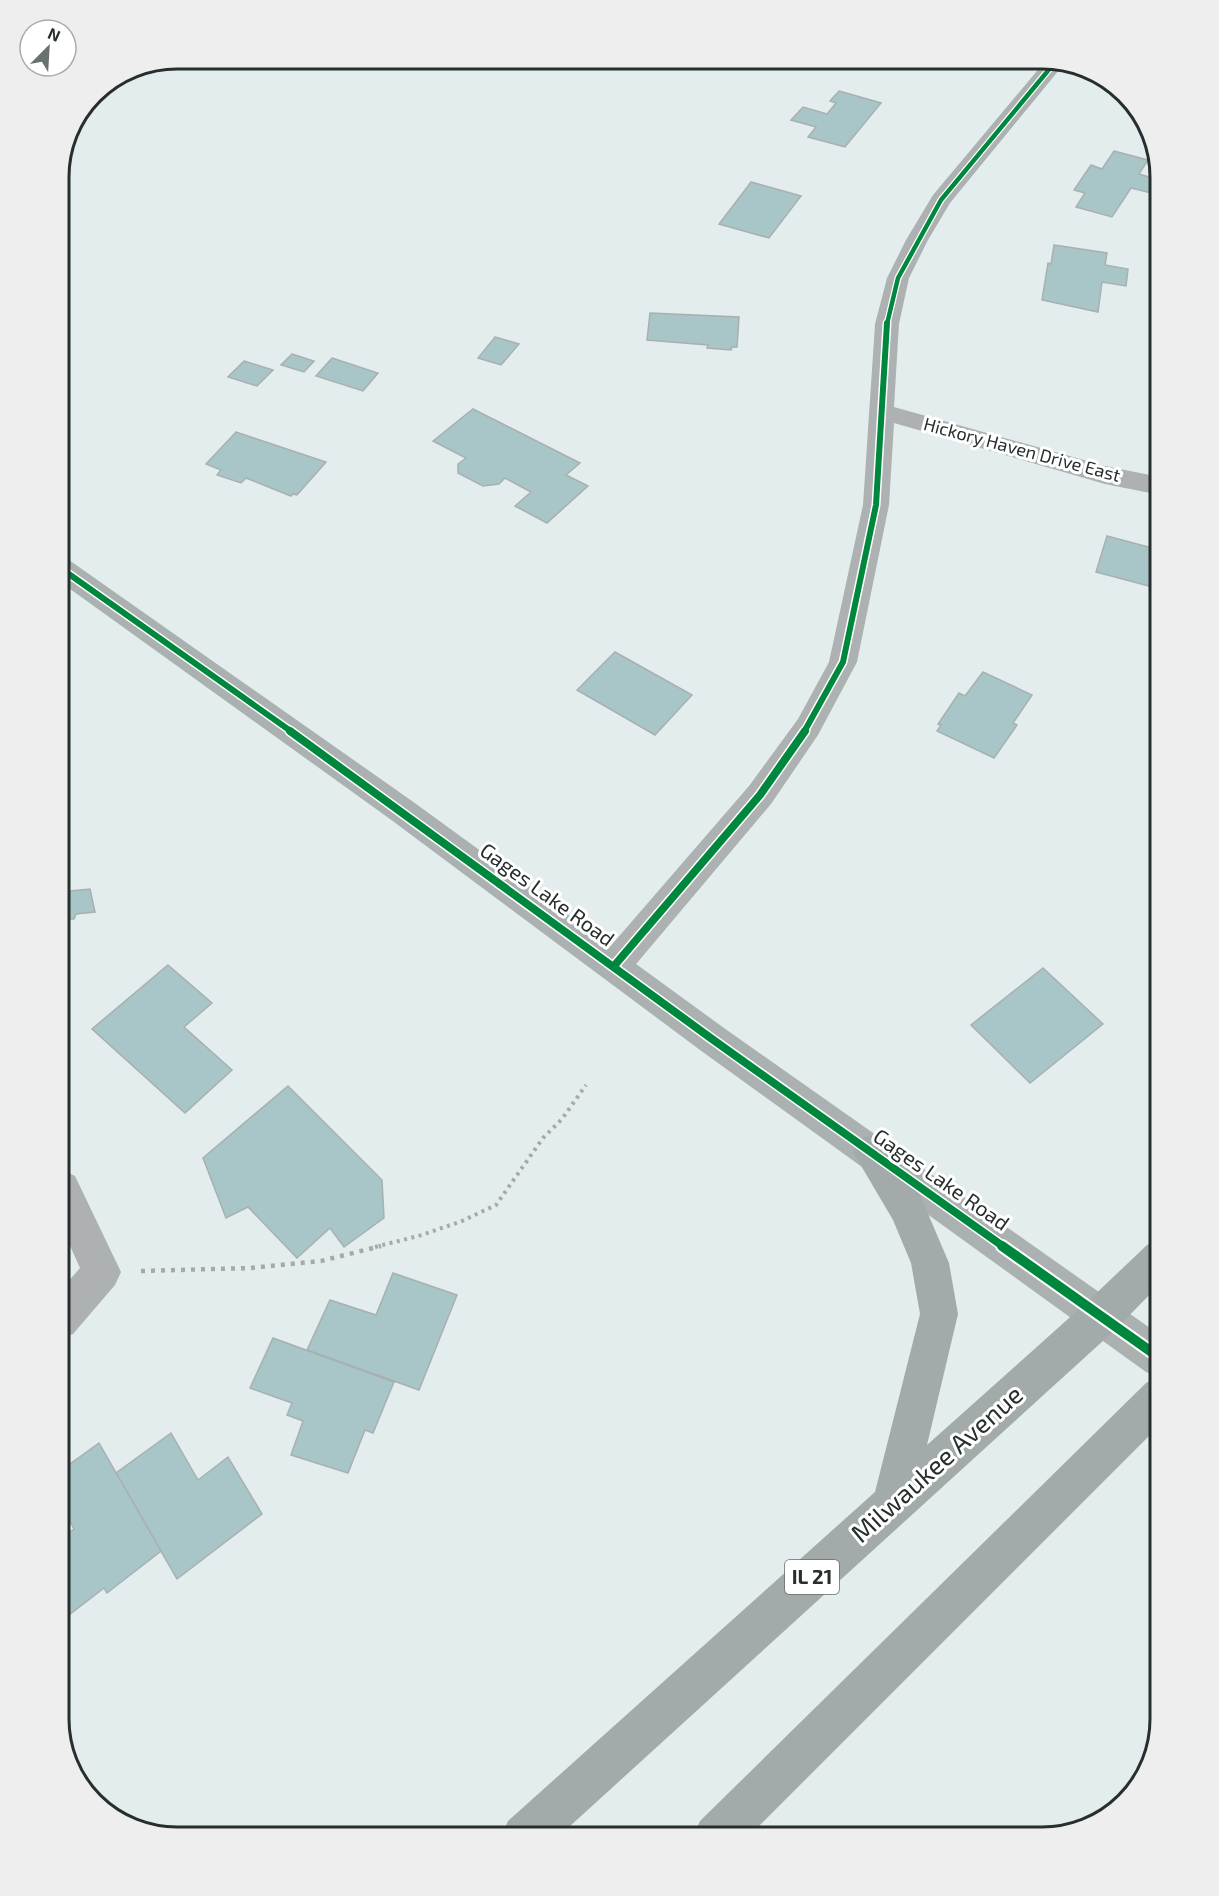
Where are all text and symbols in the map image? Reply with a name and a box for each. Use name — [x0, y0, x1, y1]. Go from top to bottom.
north arrow — [18, 18, 78, 78]
text: N — [45, 23, 63, 45]
street label: Hickory Haven Drive East — [921, 412, 1123, 486]
street label: Gages Lake Road — [476, 837, 620, 951]
street label: Gages Lake Road — [869, 1123, 1015, 1235]
street label: Milwaukee Avenue — [844, 1378, 1028, 1548]
road number: IL 21 — [785, 1560, 839, 1594]

